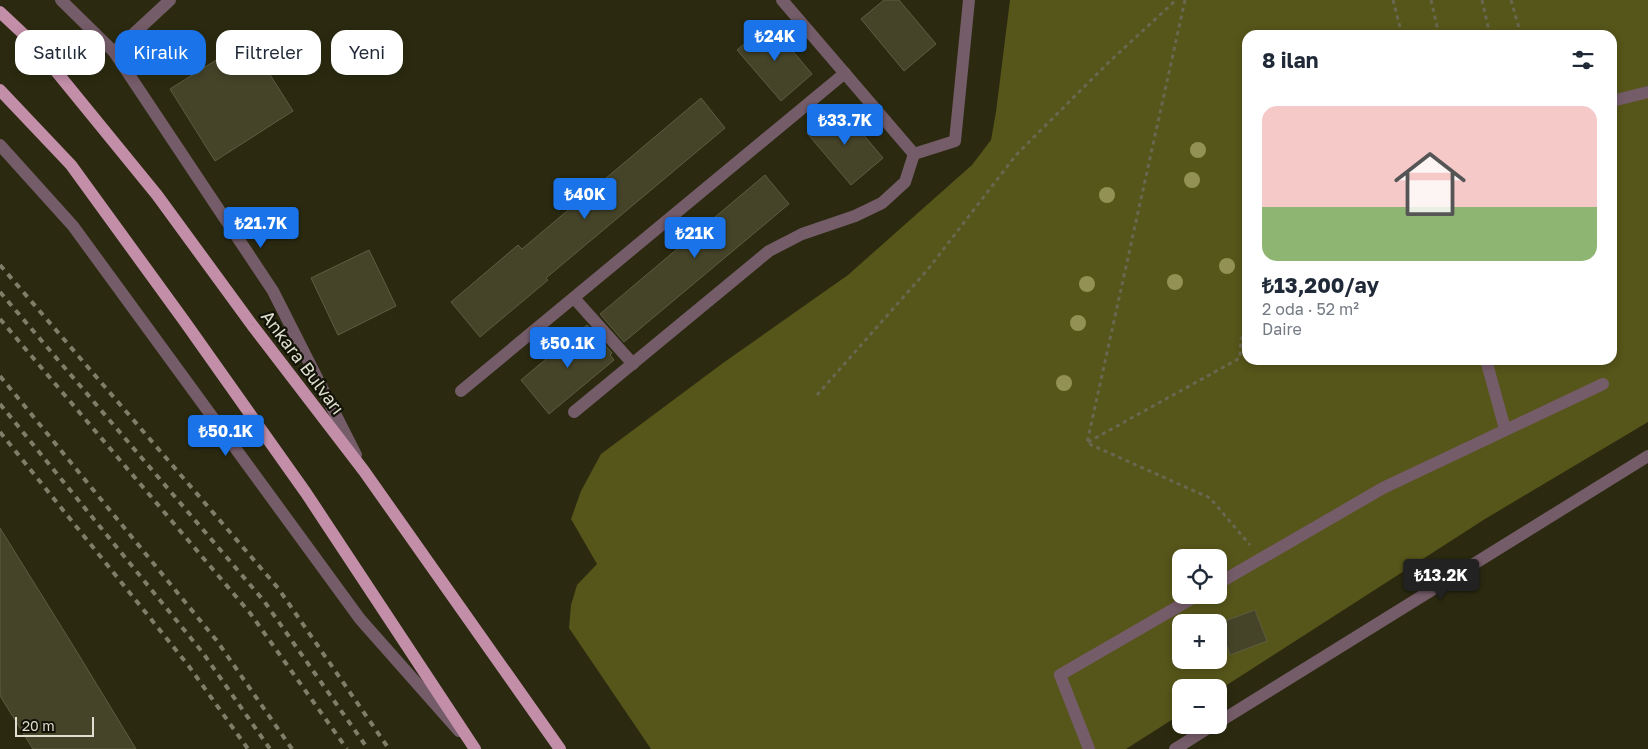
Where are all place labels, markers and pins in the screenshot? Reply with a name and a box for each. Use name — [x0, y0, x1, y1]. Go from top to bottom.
pin: ₺24K — [745, 20, 805, 62]
pin: ₺33.7K — [804, 104, 886, 146]
pin: ₺40K — [555, 178, 615, 220]
pin: ₺21.7K — [220, 206, 302, 249]
pin: ₺21K — [665, 216, 725, 259]
pin: ₺50.1K — [527, 326, 609, 369]
pin: ₺50.1K — [185, 414, 267, 457]
pin: ₺13.2K — [1400, 558, 1482, 601]

